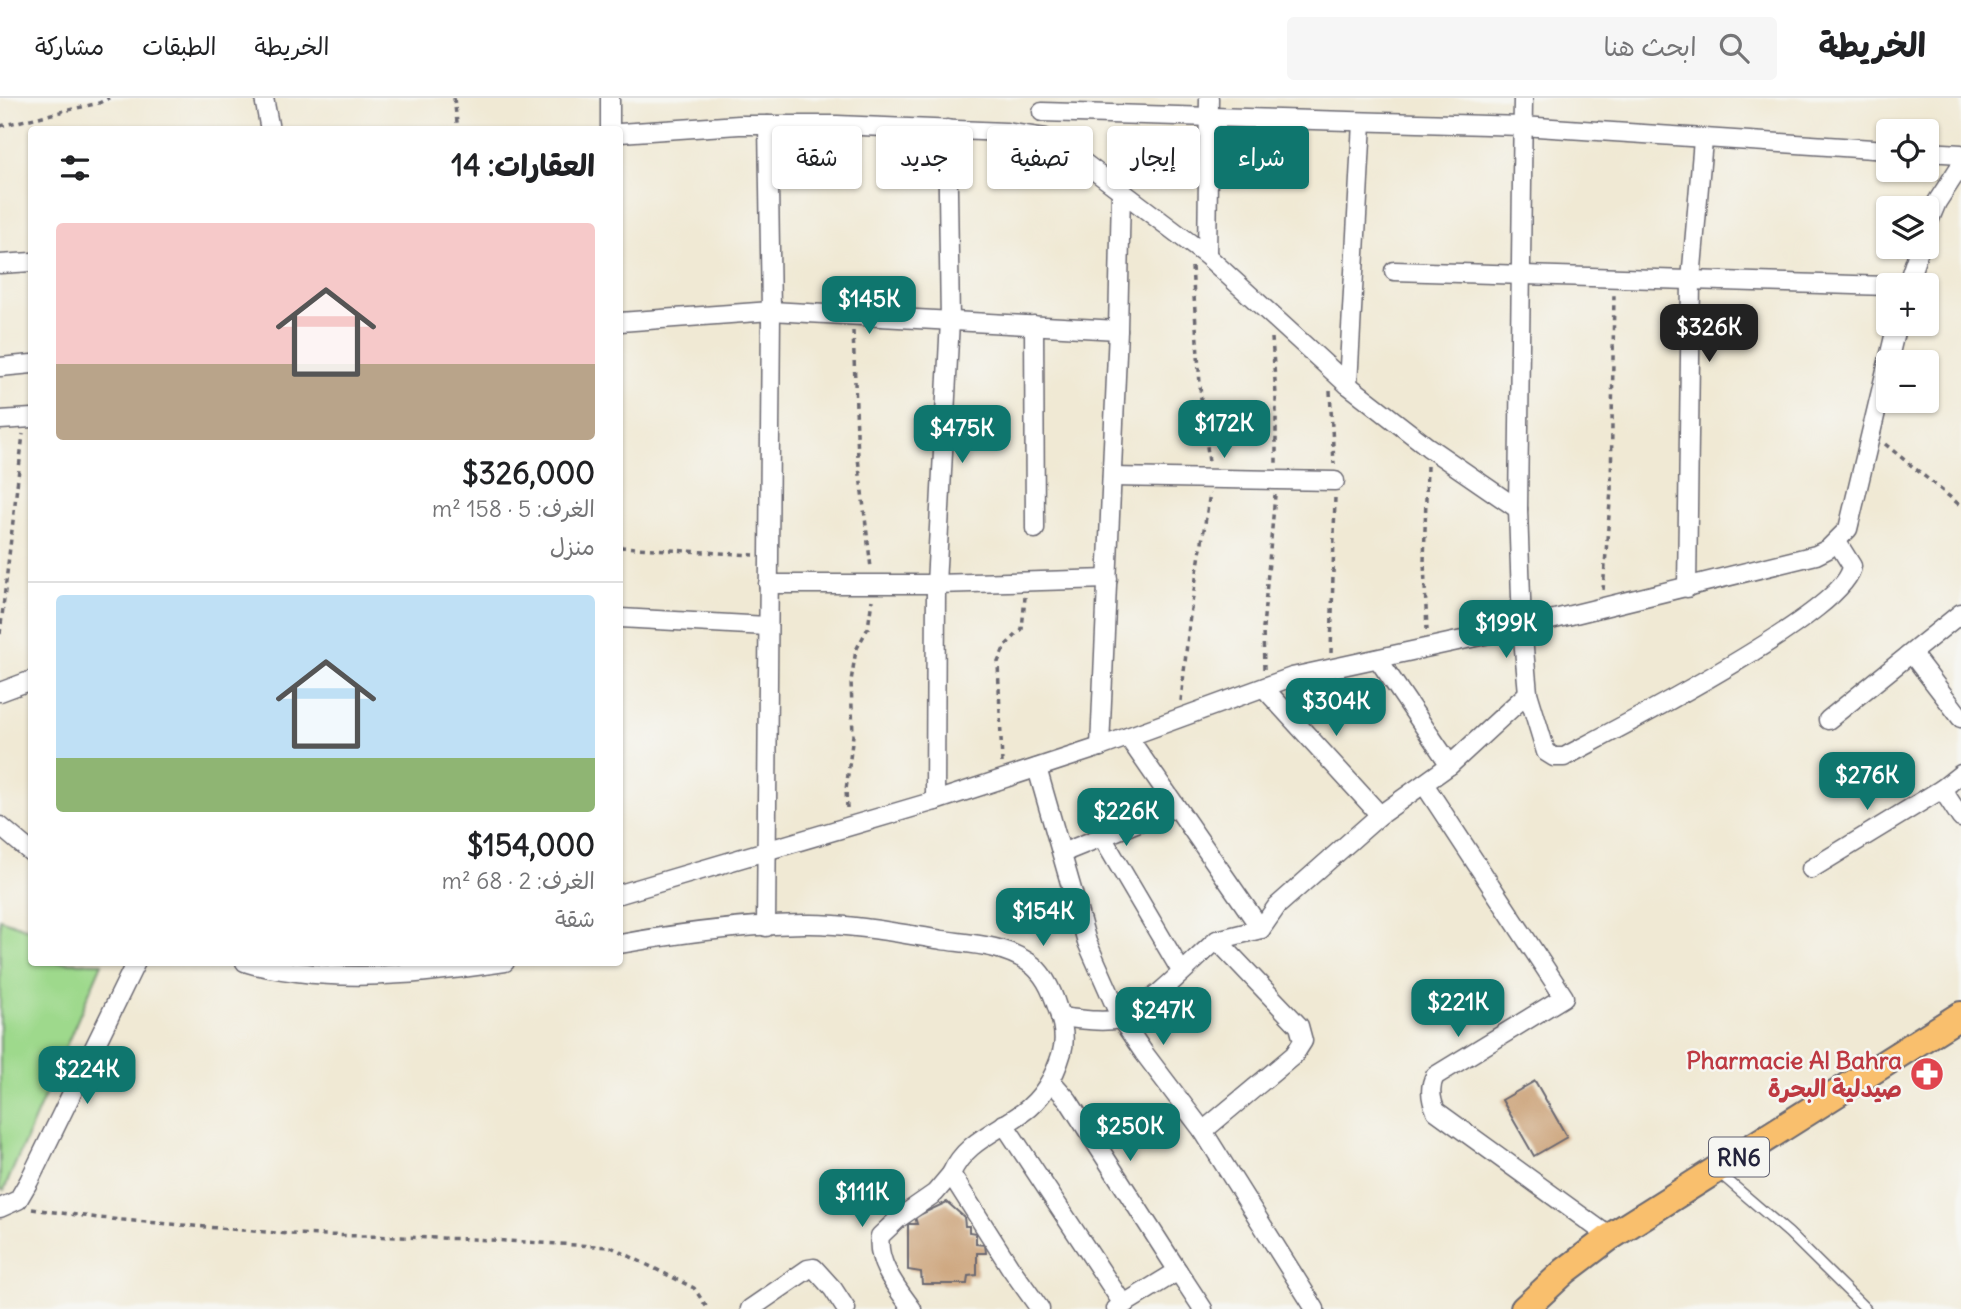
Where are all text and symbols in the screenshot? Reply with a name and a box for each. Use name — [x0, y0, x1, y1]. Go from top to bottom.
search box — [1287, 17, 1777, 80]
text: الخريطة — [1819, 24, 1926, 66]
icon: search — [1715, 29, 1753, 67]
text: ابحث هنا — [1603, 30, 1697, 63]
text: مشاركة — [35, 31, 104, 61]
text: الطبقات — [142, 31, 217, 61]
text: الخريطة — [255, 31, 329, 61]
map controls — [1876, 119, 1939, 413]
button: locate — [1876, 119, 1939, 182]
chip: شقة — [772, 126, 862, 189]
chip: جديد — [876, 126, 973, 189]
chip: تصفية — [987, 126, 1093, 189]
chip: إيجار — [1107, 126, 1200, 189]
chip: شراء — [1214, 126, 1309, 189]
text: العقارات: 14 — [451, 146, 595, 184]
icon: filters — [56, 149, 94, 187]
button: layers — [1876, 196, 1939, 259]
icon: home — [263, 269, 389, 395]
button: + — [1876, 273, 1939, 336]
pin: $145K — [820, 276, 918, 336]
text: $145K — [838, 284, 900, 313]
pin: $326K — [1660, 304, 1758, 364]
text: $326K — [1676, 312, 1742, 341]
button: − — [1876, 350, 1939, 413]
pin: $172K — [1175, 400, 1273, 460]
pin: $475K — [913, 406, 1011, 465]
text: $172K — [1194, 408, 1254, 437]
text: $475K — [930, 413, 994, 442]
text: $326,000 — [462, 454, 595, 492]
text: الغرف: 5 · 158 m² — [432, 494, 595, 523]
text: منزل — [550, 532, 595, 561]
pin: $199K — [1457, 601, 1555, 660]
text: $199K — [1475, 608, 1537, 637]
icon: home — [263, 641, 389, 767]
pin: $304K — [1287, 678, 1385, 738]
text: $304K — [1302, 686, 1370, 715]
pin: $276K — [1818, 752, 1916, 812]
text: $276K — [1835, 760, 1899, 789]
pin: $226K — [1077, 788, 1175, 848]
text: $226K — [1093, 796, 1159, 825]
text: $154,000 — [467, 826, 595, 864]
text: الغرف: 2 · 68 m² — [442, 866, 595, 895]
pin: $154K — [994, 888, 1092, 948]
text: $154K — [1012, 896, 1074, 925]
text: شقة — [555, 904, 595, 933]
pin: $221K — [1409, 979, 1507, 1039]
text: $221K — [1427, 987, 1489, 1016]
pin: $247K — [1114, 988, 1212, 1047]
text: $247K — [1131, 995, 1195, 1024]
place label: Pharmacie Al Bahra صيدلية البحرة — [1686, 1045, 1902, 1103]
pin: $224K — [38, 1046, 136, 1106]
text: $224K — [54, 1054, 120, 1083]
pharmacy icon: Pharmacie Al Bahra صيدلية البحرة — [1908, 1055, 1946, 1093]
pin: $250K — [1081, 1104, 1179, 1163]
text: $250K — [1096, 1111, 1164, 1140]
road number: RN6 — [1709, 1138, 1769, 1176]
pin: $111K — [813, 1170, 911, 1229]
text: $111K — [835, 1177, 889, 1206]

